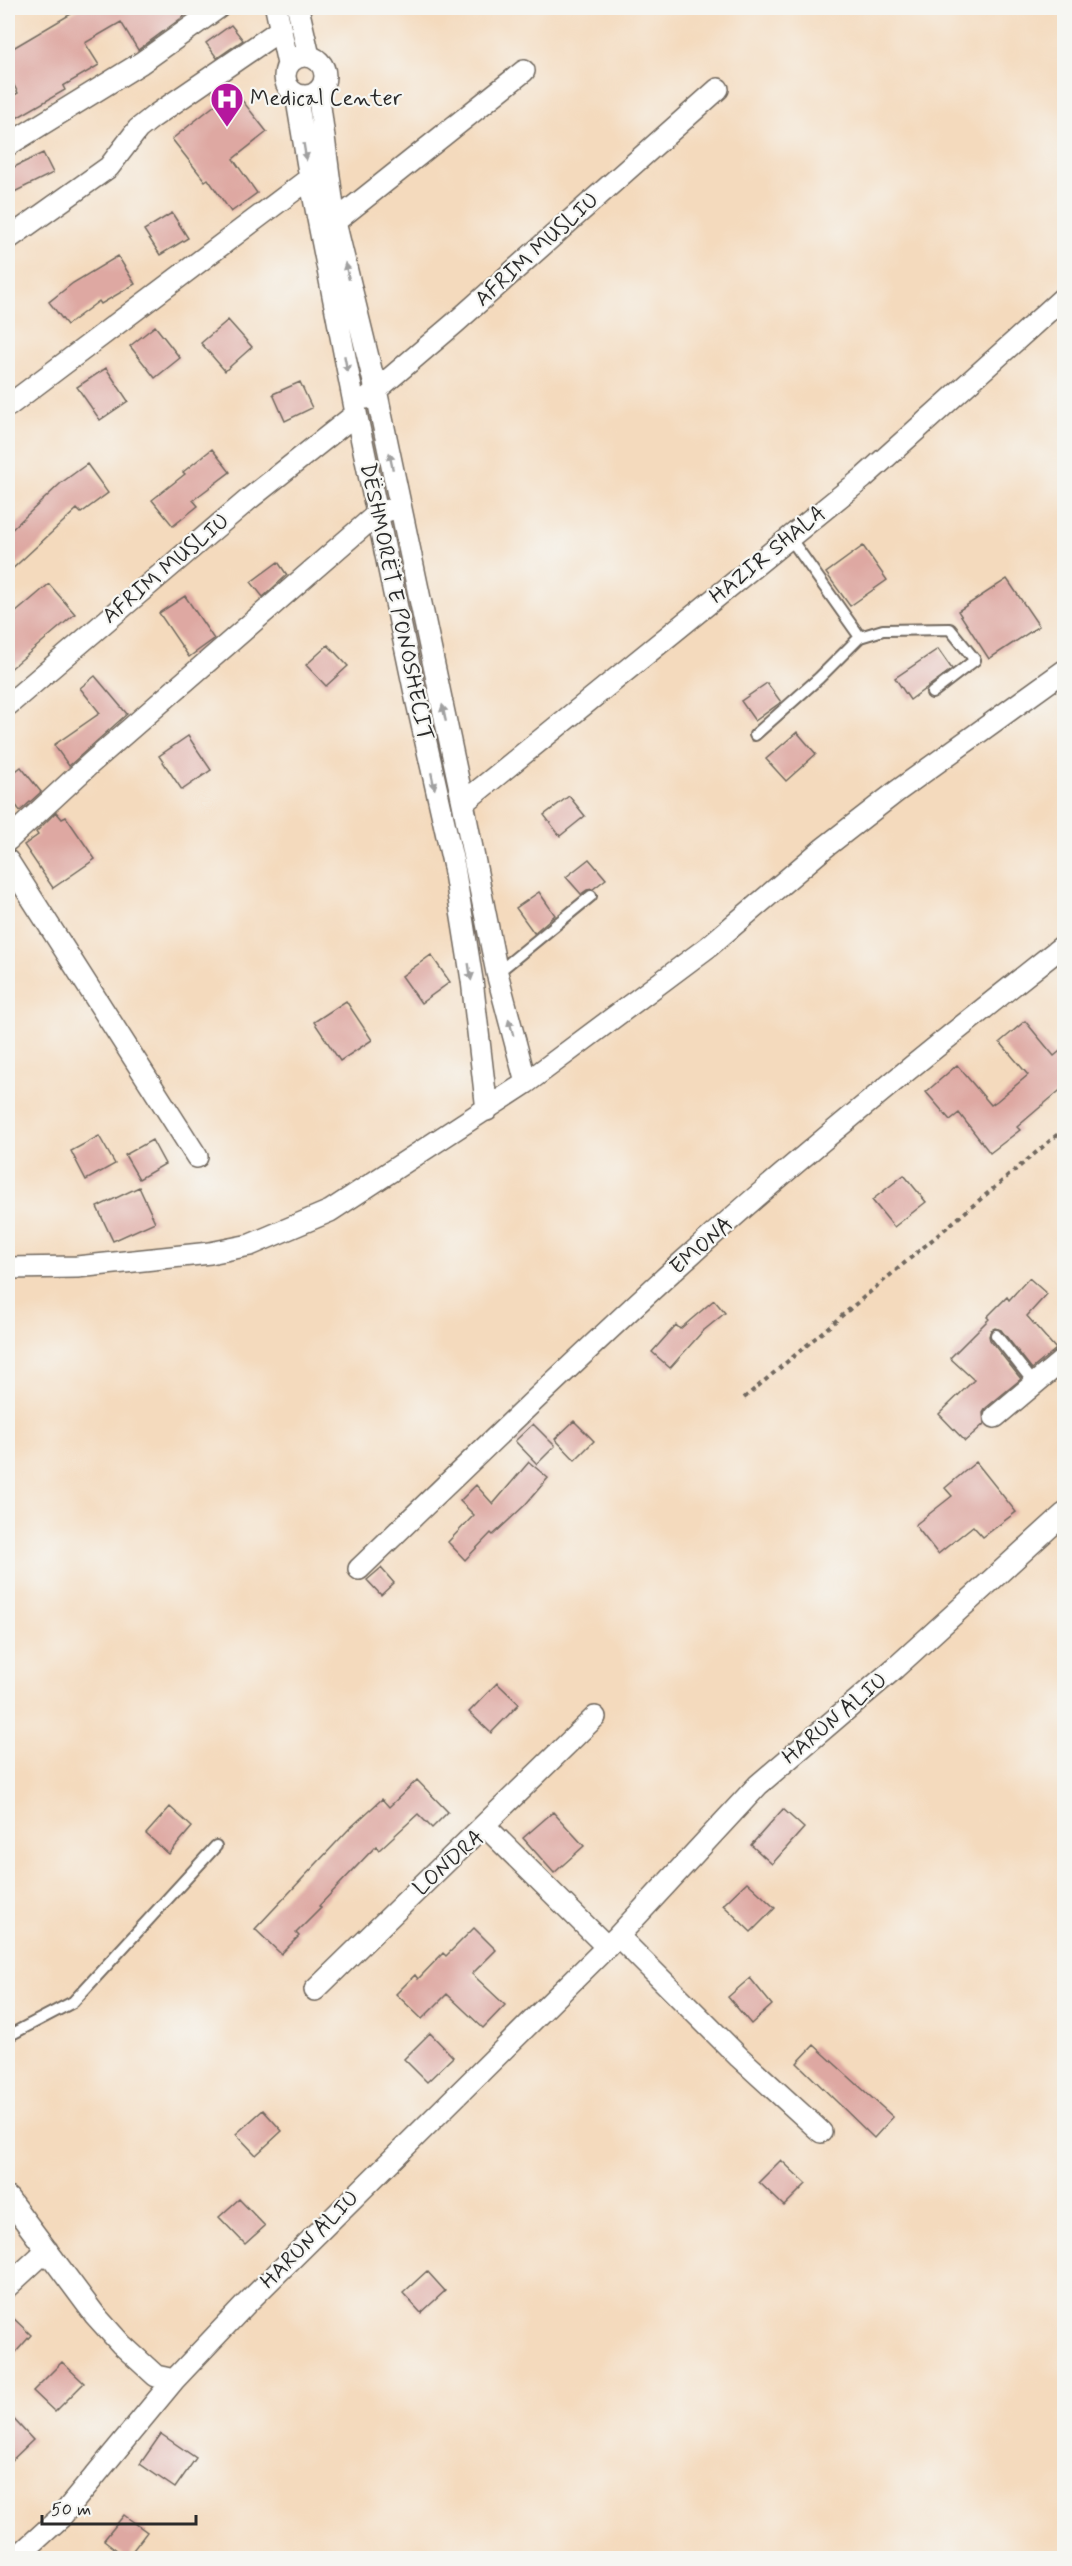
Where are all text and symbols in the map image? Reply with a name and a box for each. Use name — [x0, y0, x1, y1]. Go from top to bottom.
hospital icon: Medical Center — [209, 81, 245, 128]
place label: Medical Center — [250, 85, 403, 113]
one-way arrow — [301, 142, 310, 161]
street label: AFRIM MUSLIU — [469, 187, 605, 313]
one-way arrow — [341, 261, 351, 280]
one-way arrow — [342, 355, 351, 374]
one-way arrow — [386, 451, 395, 470]
street label: DËSHMORËT E PONOSHECIT — [353, 460, 439, 744]
street label: HAZIR SHALA — [704, 499, 832, 611]
street label: AFRIM MUSLIU — [97, 508, 235, 630]
one-way arrow — [439, 703, 448, 722]
one-way arrow — [429, 772, 439, 790]
one-way arrow — [466, 963, 475, 982]
one-way arrow — [506, 1018, 515, 1036]
street label: EMONA — [664, 1211, 740, 1281]
street label: HARUN ALIU — [777, 1667, 893, 1771]
street label: LONDRA — [408, 1824, 490, 1902]
street label: HARUN ALIU — [255, 2185, 365, 2295]
scale bar — [42, 2488, 196, 2526]
text: 50 m — [51, 2498, 91, 2522]

